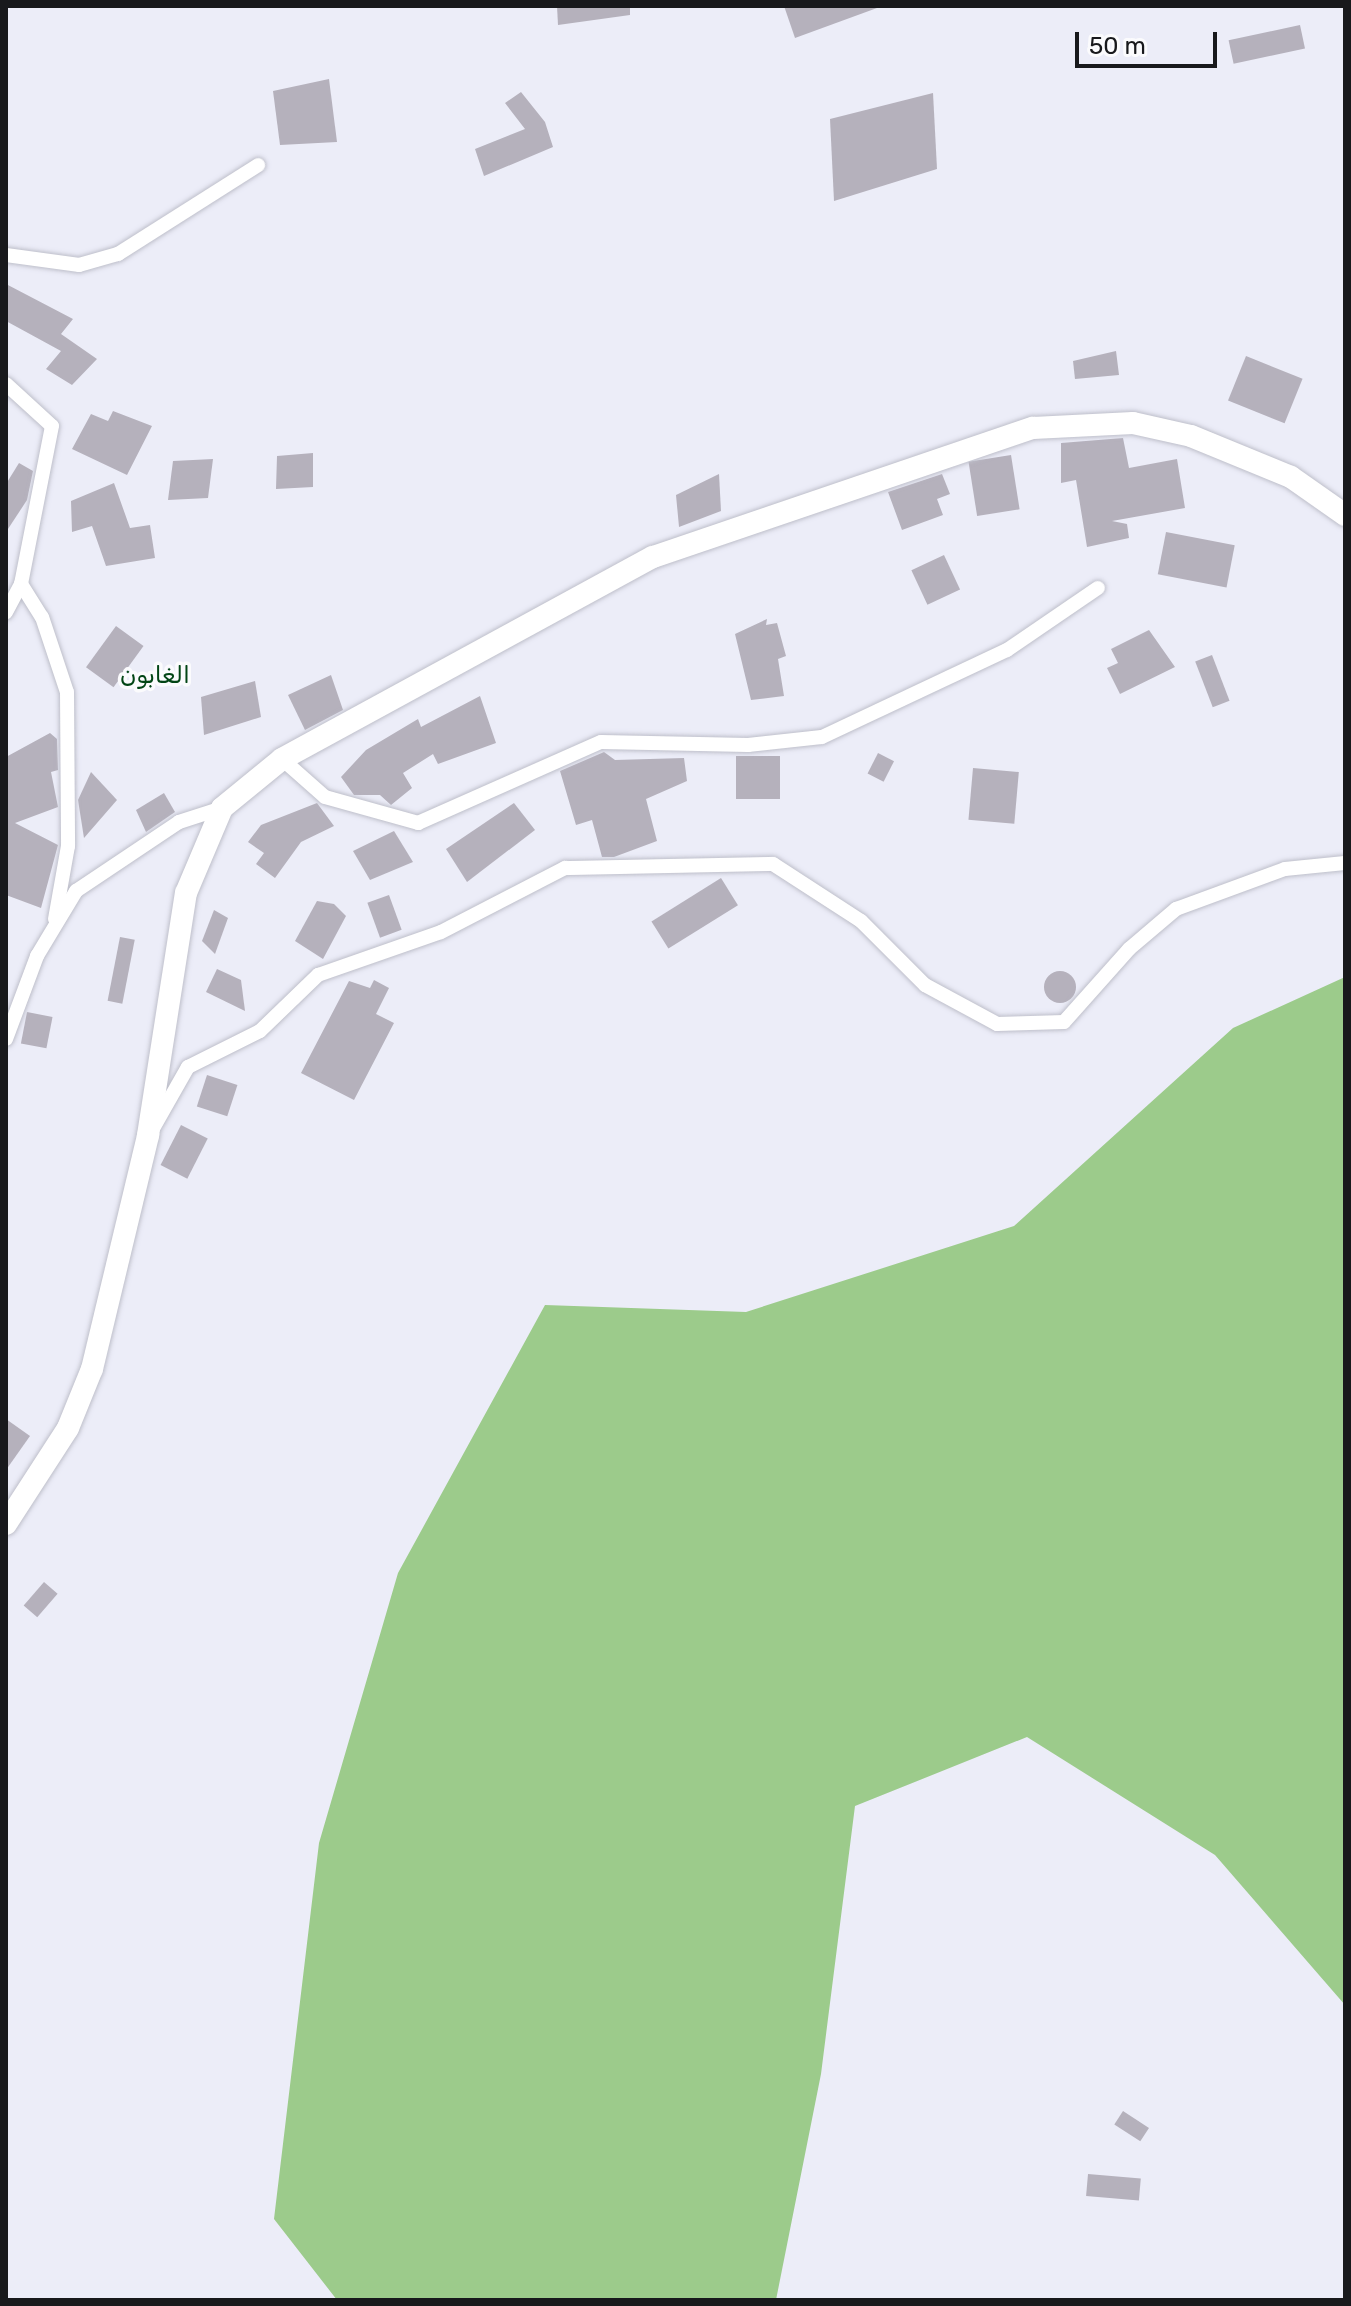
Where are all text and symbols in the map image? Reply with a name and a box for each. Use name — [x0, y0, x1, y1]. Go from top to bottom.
scale bar — [1079, 16, 1221, 66]
text: 50 m — [1089, 32, 1146, 60]
district label: الغابون — [120, 662, 190, 690]

